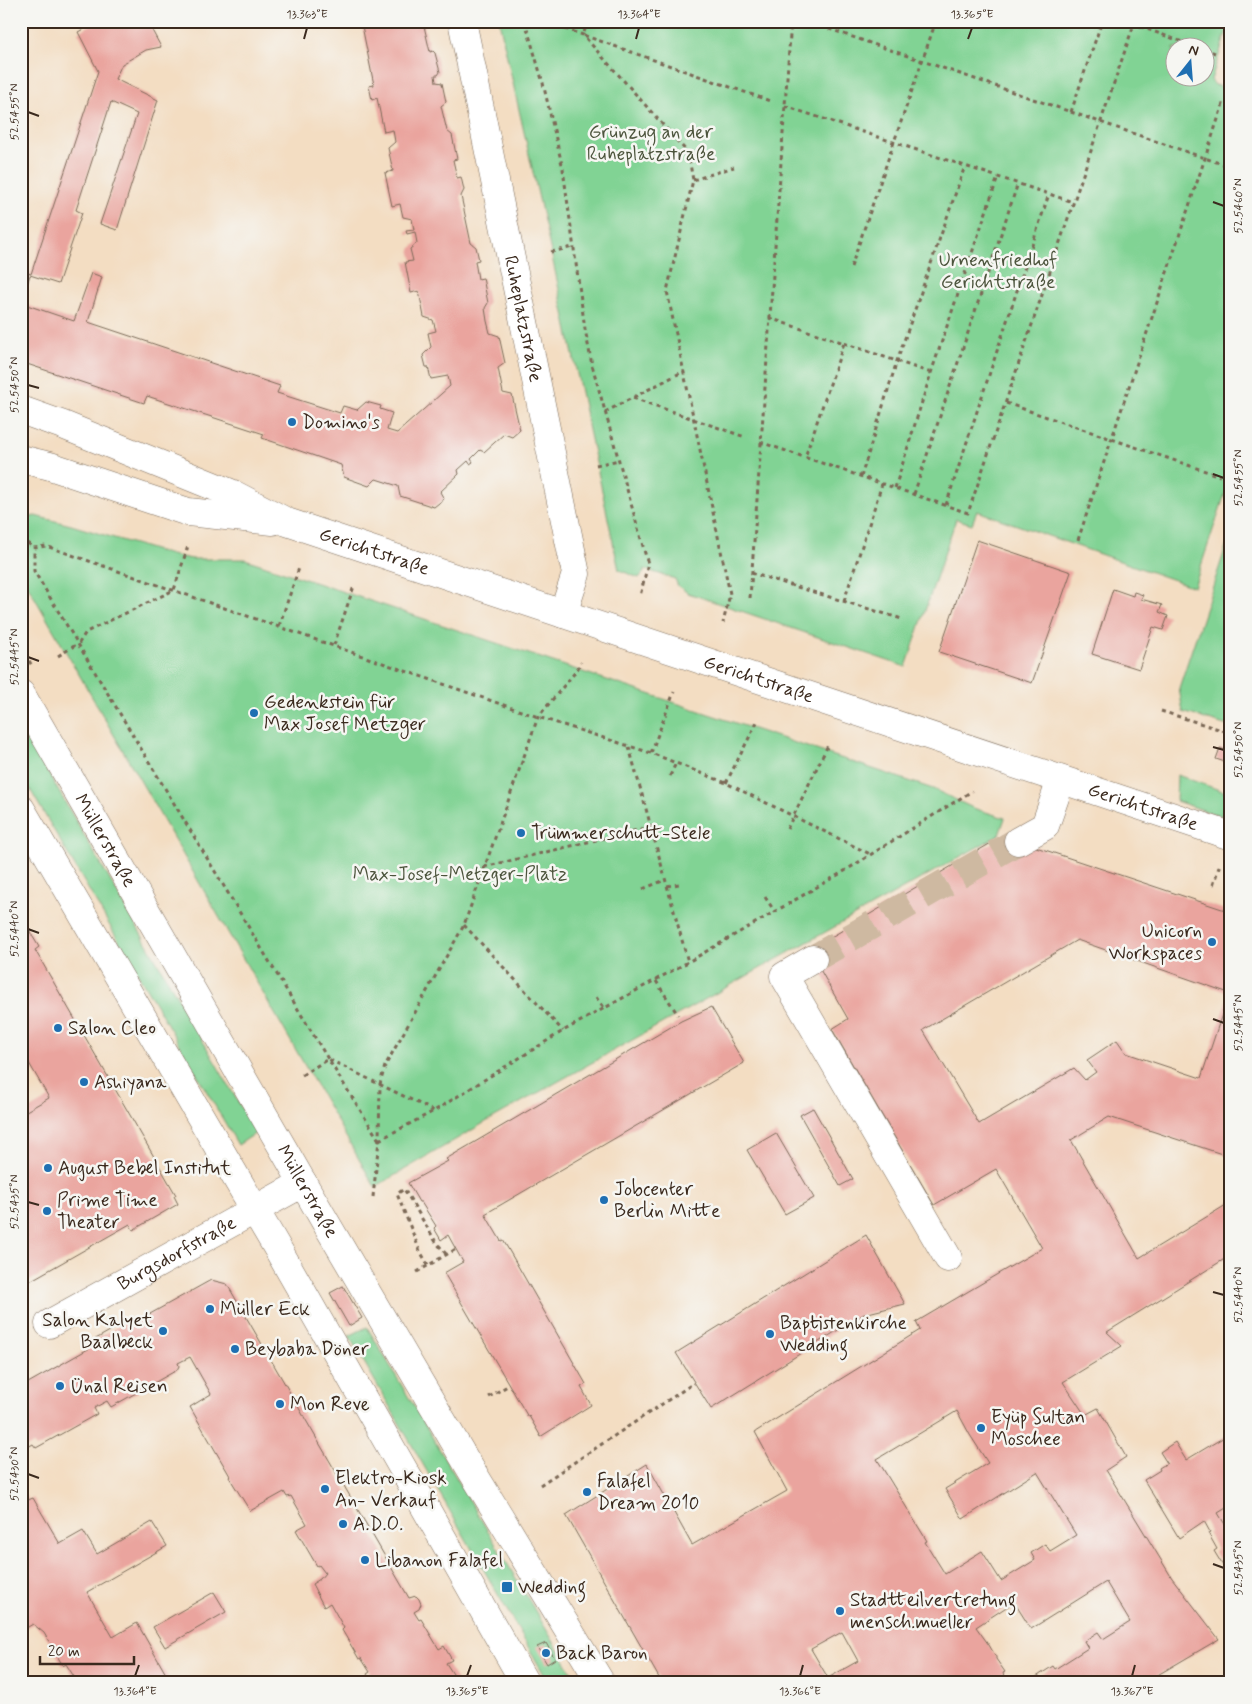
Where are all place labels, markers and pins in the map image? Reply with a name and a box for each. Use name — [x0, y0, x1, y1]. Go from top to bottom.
place label: Domino's — [302, 410, 381, 435]
marker: Domino's — [286, 416, 298, 428]
place label: Gedenkstein für Max Josef Metzger — [264, 690, 426, 739]
marker: Gedenkstein für Max Josef Metzger — [248, 707, 260, 719]
place label: Trümmerschutt-Stele — [531, 821, 710, 846]
marker: Trümmerschutt-Stele — [515, 827, 527, 839]
place label: Unicorn Workspaces — [1109, 919, 1203, 966]
marker: Unicorn Workspaces — [1206, 936, 1218, 948]
place label: Salon Cleo — [68, 1016, 156, 1041]
marker: Salon Cleo — [52, 1022, 64, 1034]
place label: Ashiyana — [94, 1070, 167, 1096]
marker: Ashiyana — [78, 1076, 90, 1088]
place label: August Bebel Institut — [58, 1156, 231, 1182]
marker: August Bebel Institut — [42, 1162, 54, 1174]
place label: Jobcenter Berlin Mitte — [614, 1177, 720, 1224]
place label: Prime Time Theater — [57, 1188, 158, 1235]
marker: Jobcenter Berlin Mitte — [598, 1194, 610, 1206]
marker: Prime Time Theater — [41, 1205, 53, 1217]
place label: Müller Eck — [220, 1297, 310, 1322]
marker: Müller Eck — [204, 1303, 216, 1315]
place label: Salon Kalyet Baalbeck — [42, 1308, 153, 1355]
place label: Baptistenkirche Wedding — [780, 1311, 907, 1361]
marker: Salon Kalyet Baalbeck — [157, 1325, 169, 1337]
marker: Baptistenkirche Wedding — [764, 1328, 776, 1340]
place label: Beybaba Döner — [245, 1337, 369, 1362]
marker: Beybaba Döner — [229, 1343, 241, 1355]
place label: Ünal Reisen — [70, 1374, 168, 1399]
marker: Ünal Reisen — [54, 1380, 66, 1392]
place label: Mon Reve — [290, 1392, 370, 1417]
marker: Mon Reve — [274, 1398, 286, 1410]
place label: Eyüp Sultan Moschee — [991, 1405, 1085, 1452]
marker: Eyüp Sultan Moschee — [975, 1422, 987, 1434]
place label: Elektro-Kiosk An- Verkauf — [335, 1466, 447, 1513]
place label: Falafel Dream 2010 — [597, 1469, 699, 1516]
marker: Elektro-Kiosk An- Verkauf — [319, 1483, 331, 1495]
marker: Falafel Dream 2010 — [581, 1486, 593, 1498]
place label: A.D.O. — [353, 1512, 403, 1537]
marker: A.D.O. — [337, 1518, 349, 1530]
place label: Libanon Falafel — [375, 1548, 503, 1573]
marker: Libanon Falafel — [359, 1554, 371, 1566]
place label: Wedding — [518, 1575, 586, 1603]
marker: Wedding — [500, 1580, 514, 1594]
place label: Stadtteilvertretung mensch.mueller — [850, 1588, 1017, 1635]
marker: Stadtteilvertretung mensch.mueller — [834, 1605, 846, 1617]
place label: Back Baron — [556, 1641, 648, 1666]
marker: Back Baron — [540, 1647, 552, 1659]

